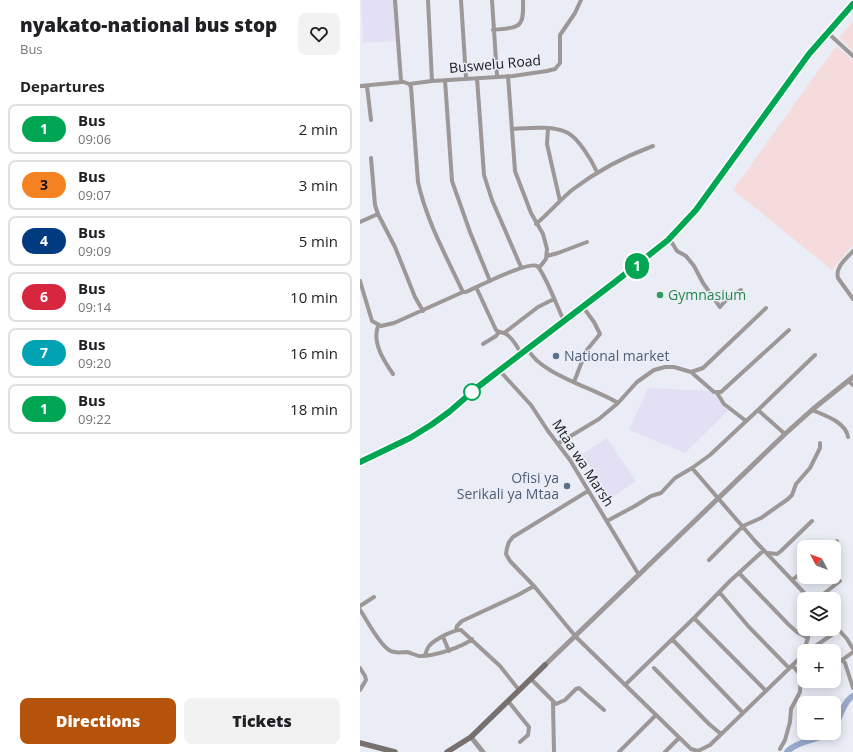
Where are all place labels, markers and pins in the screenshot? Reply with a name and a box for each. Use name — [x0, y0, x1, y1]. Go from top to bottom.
place label: Gymnasium — [668, 285, 746, 304]
marker: Gymnasium — [655, 290, 665, 300]
place label: National market — [564, 346, 669, 365]
marker: National market — [551, 351, 561, 361]
unlabelled marker — [463, 383, 481, 401]
place label: Ofisi ya Serikali ya Mtaa — [457, 468, 559, 503]
marker: Ofisi ya Serikali ya Mtaa — [562, 481, 572, 491]

